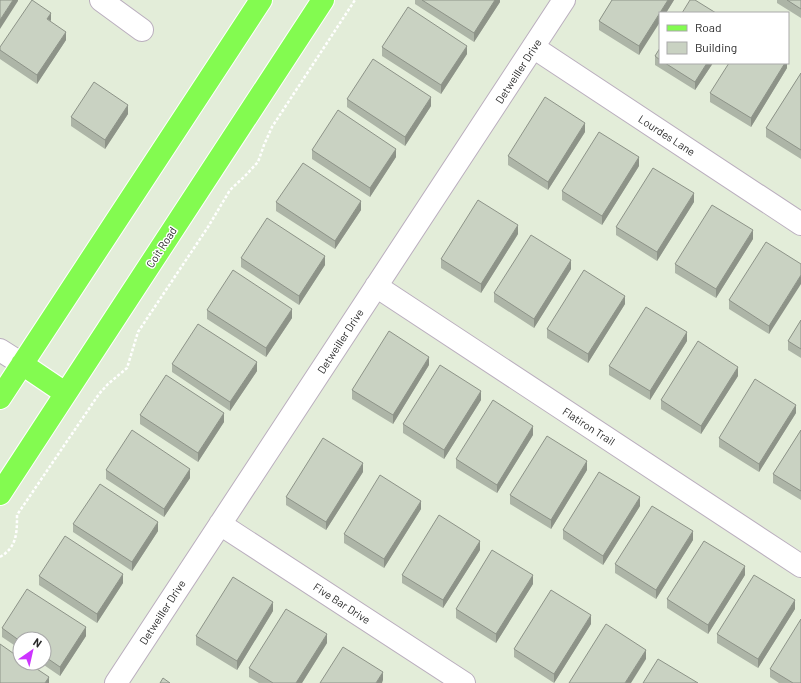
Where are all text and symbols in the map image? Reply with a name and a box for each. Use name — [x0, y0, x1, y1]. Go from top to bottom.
legend — [659, 12, 789, 64]
text: Road — [695, 20, 722, 34]
street label: Detweiller Drive — [492, 36, 544, 106]
text: Building — [695, 40, 737, 54]
street label: Lourdes Lane — [636, 112, 698, 158]
street label: Coit Road — [143, 224, 179, 270]
street label: Detweiller Drive — [314, 306, 366, 376]
street label: Flatiron Trail — [560, 404, 618, 448]
street label: Detweiller Drive — [136, 577, 188, 647]
street label: Five Bar Drive — [311, 580, 373, 626]
north arrow — [12, 631, 52, 671]
text: N — [31, 635, 45, 650]

